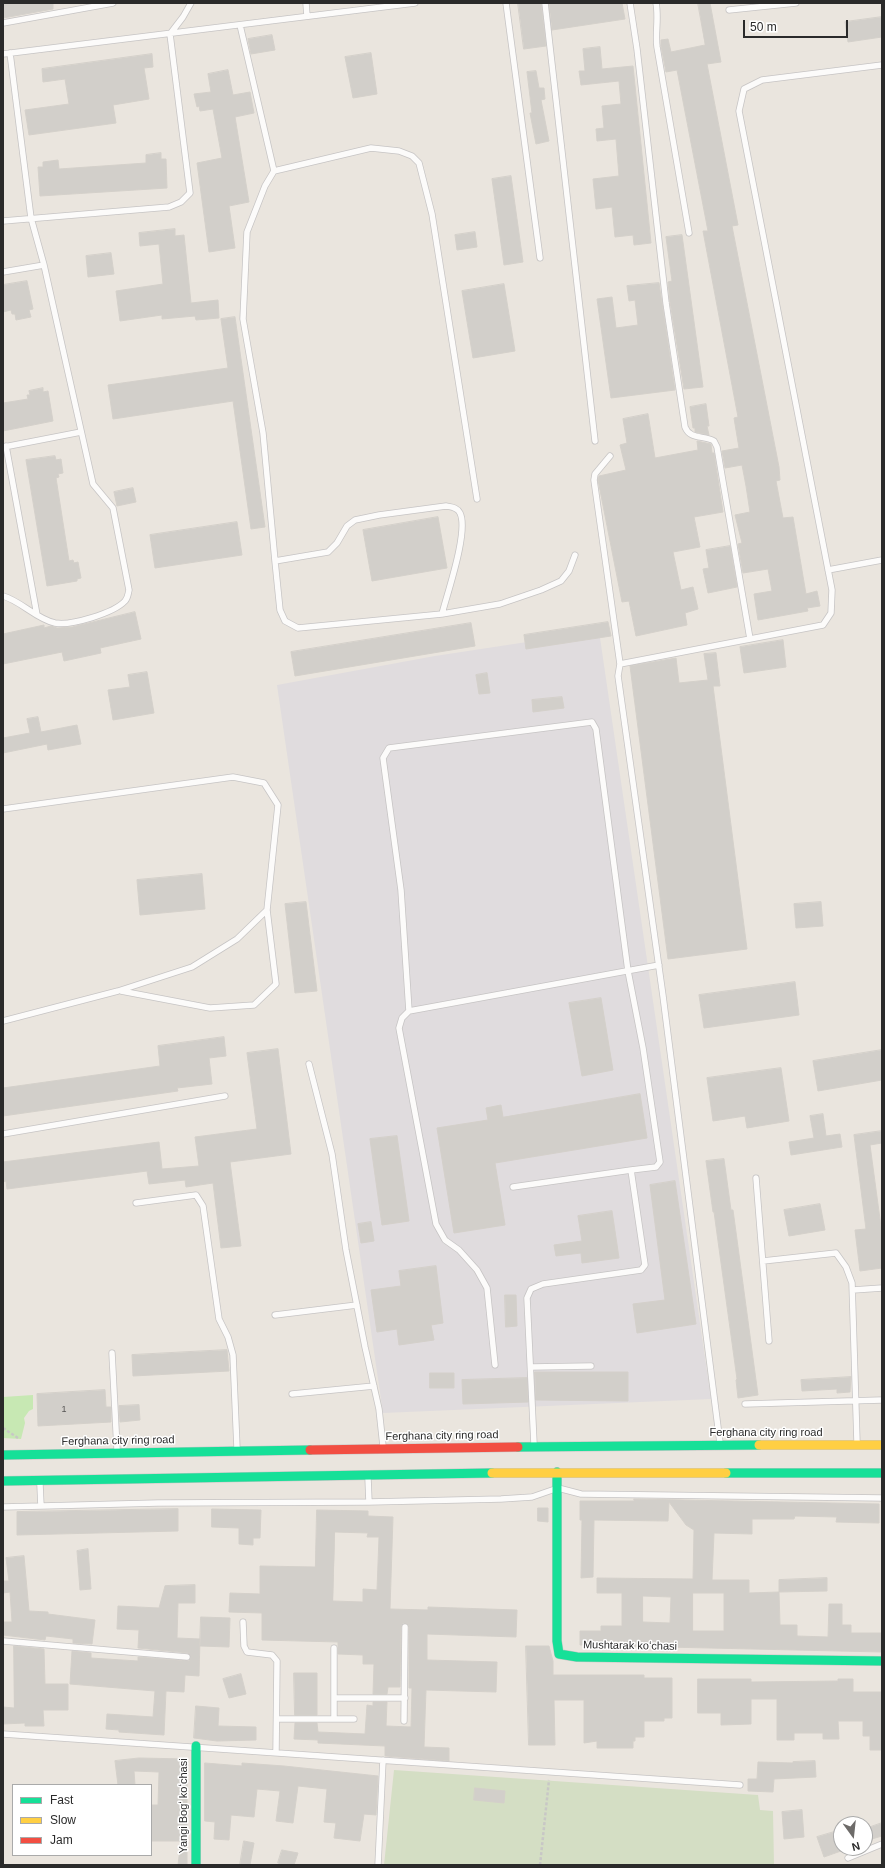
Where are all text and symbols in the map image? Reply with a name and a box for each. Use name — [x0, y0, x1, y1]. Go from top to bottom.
scale bar — [745, 12, 850, 38]
text: 50 m — [750, 20, 777, 34]
house number: 1 — [61, 1405, 67, 1415]
street label: Ferghana city ring road — [709, 1426, 823, 1440]
street label: Ferghana city ring road — [385, 1428, 499, 1444]
street label: Ferghana city ring road — [61, 1433, 175, 1449]
street label: Mushtarak koʻchasi — [583, 1639, 677, 1653]
street label: Yangi Bogʻ koʻchasi — [177, 1758, 191, 1854]
legend — [12, 1784, 152, 1856]
text: Fast — [50, 1793, 73, 1807]
text: Slow — [50, 1813, 76, 1827]
north arrow — [833, 1816, 873, 1856]
text: Jam — [50, 1833, 73, 1847]
text: N — [850, 1840, 861, 1853]

